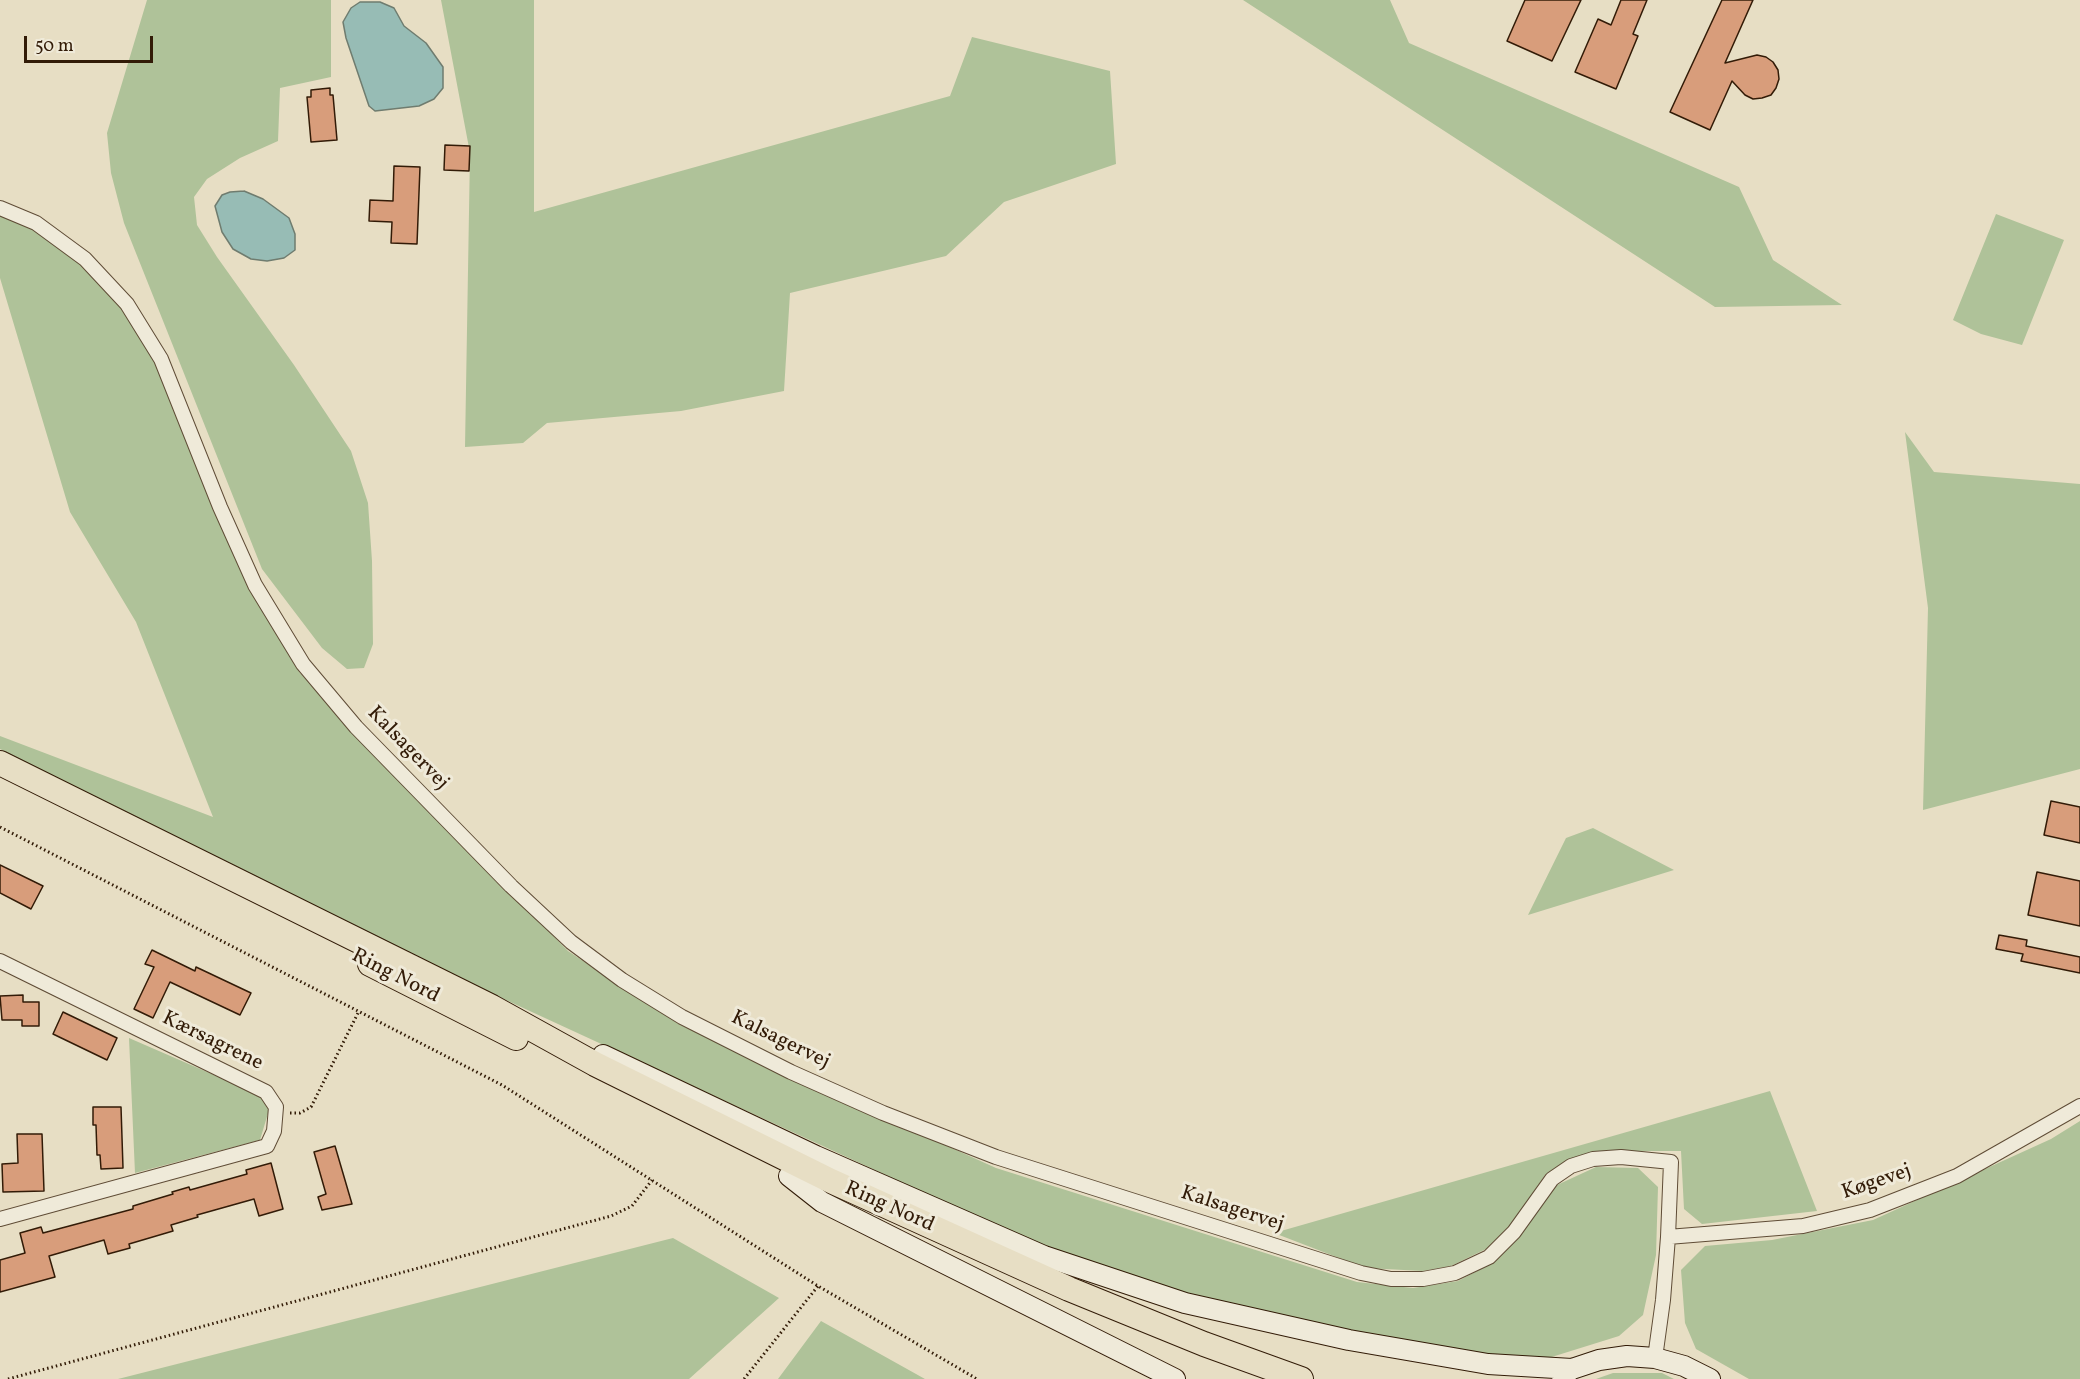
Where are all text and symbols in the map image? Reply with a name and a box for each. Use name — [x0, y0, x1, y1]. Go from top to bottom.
scale bar — [27, 24, 156, 62]
text: 50 m — [35, 34, 74, 59]
street label: Kalsagervej — [361, 702, 453, 796]
street label: Ring Nord — [347, 944, 443, 1010]
street label: Kalsagervej — [727, 1006, 833, 1076]
street label: Kærsagrene — [157, 1007, 267, 1077]
street label: Køgevej — [1839, 1159, 1915, 1207]
street label: Ring Nord — [840, 1177, 938, 1239]
street label: Kalsagervej — [1177, 1182, 1287, 1238]

